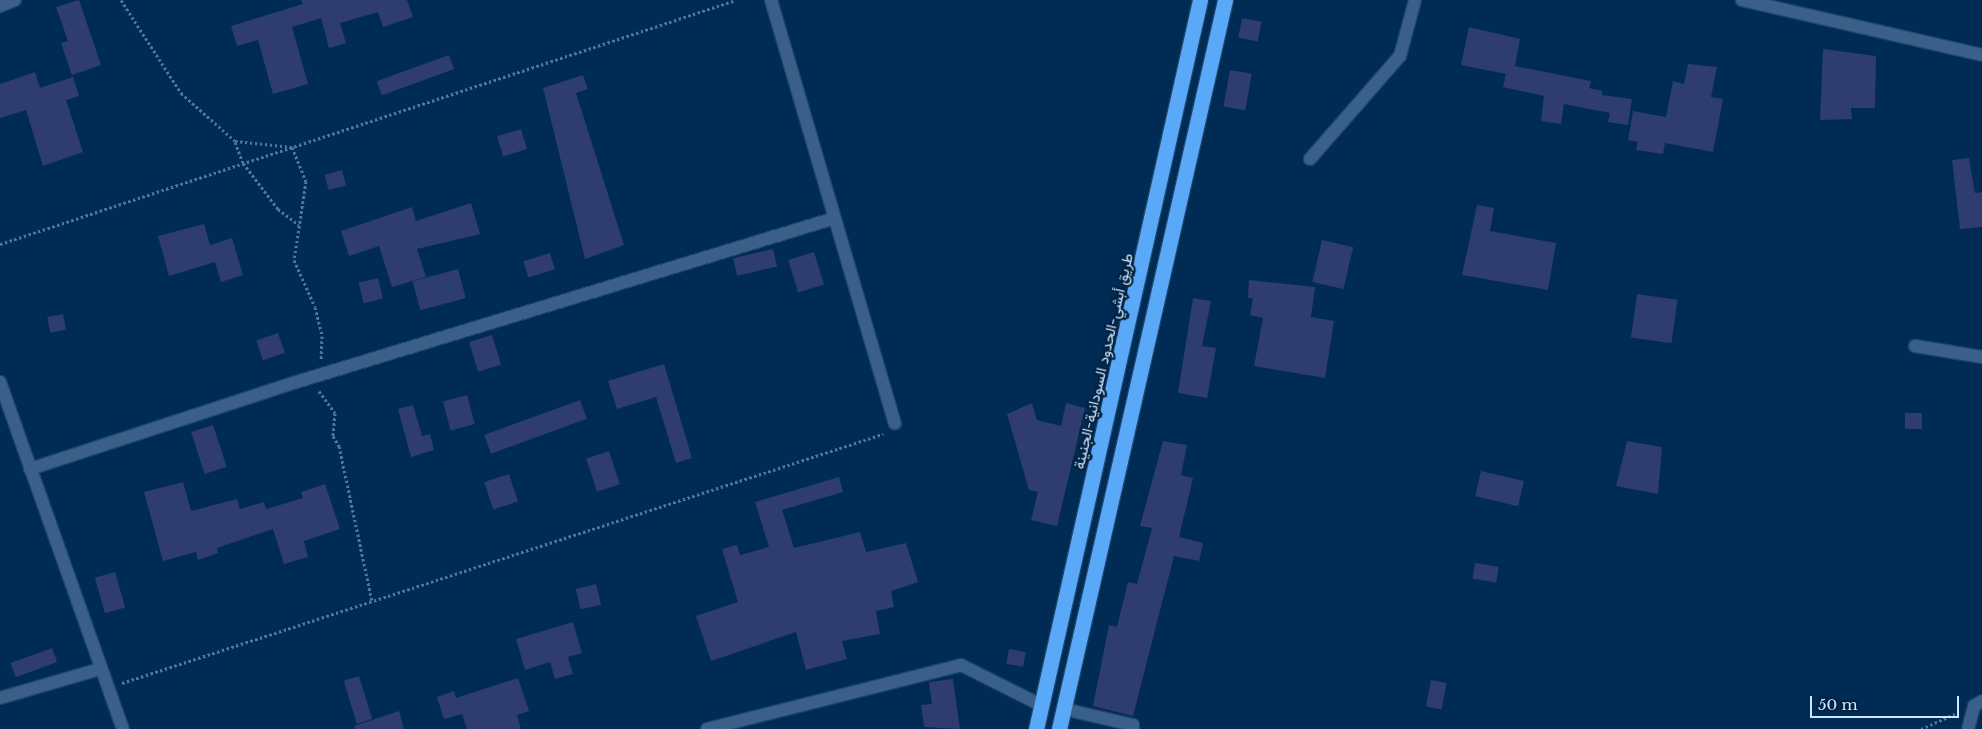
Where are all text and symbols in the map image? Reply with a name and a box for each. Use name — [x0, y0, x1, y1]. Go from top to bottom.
street label: طريق أبشي-الحدود السودانية-الجنينة — [1069, 251, 1137, 471]
scale bar — [1812, 686, 1961, 718]
text: 50 m — [1818, 695, 1858, 714]

